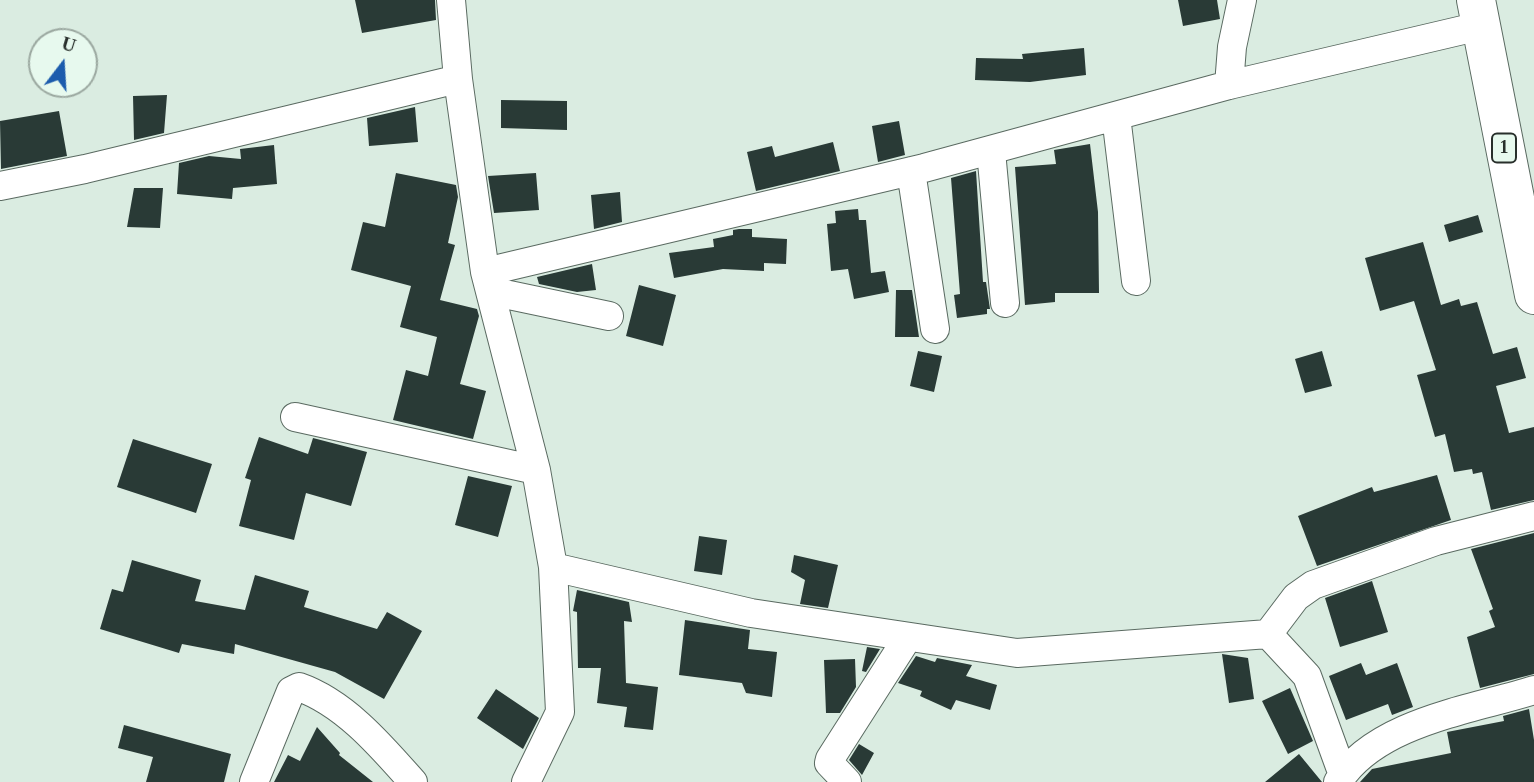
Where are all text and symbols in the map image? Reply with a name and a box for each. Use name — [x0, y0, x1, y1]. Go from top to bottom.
north arrow — [28, 28, 98, 98]
text: U — [59, 32, 78, 56]
road number: 1 — [1492, 134, 1516, 162]

